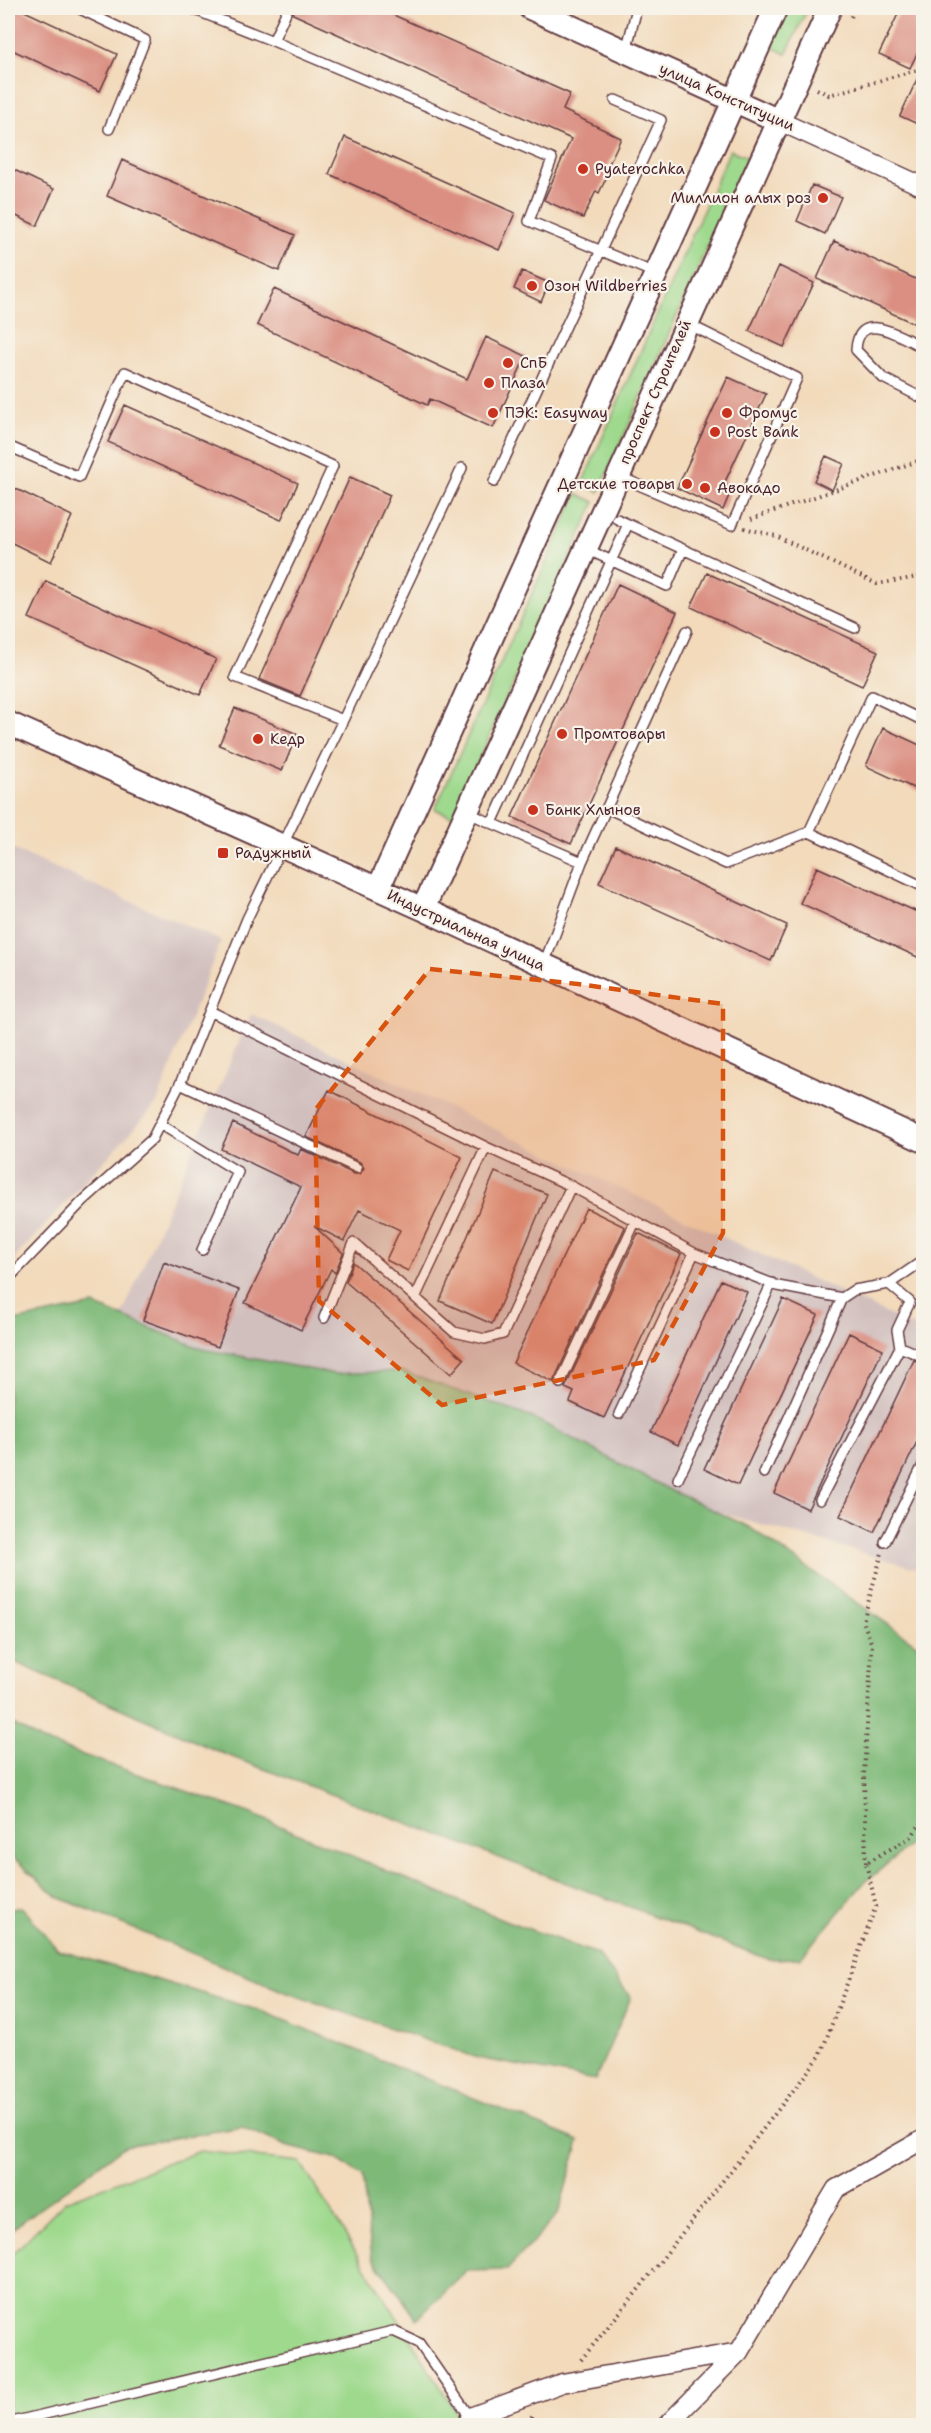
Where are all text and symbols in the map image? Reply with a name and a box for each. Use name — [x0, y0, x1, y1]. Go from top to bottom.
street label: улица Конституции — [656, 58, 798, 136]
place label: Pyaterochka — [595, 159, 686, 179]
marker: Pyaterochka — [576, 162, 590, 176]
place label: Миллион алых роз — [670, 188, 811, 208]
marker: Миллион алых роз — [816, 191, 830, 205]
place label: Озон Wildberries — [544, 276, 667, 296]
marker: Озон Wildberries — [525, 279, 539, 293]
street label: проспект Строителей — [614, 317, 696, 467]
place label: СпБ — [520, 353, 547, 373]
marker: СпБ — [501, 356, 515, 370]
place label: Плаза — [501, 373, 546, 393]
marker: Плаза — [482, 376, 496, 390]
place label: ПЭК: Easyway — [505, 403, 608, 423]
place label: Фромус — [739, 403, 797, 423]
marker: ПЭК: Easyway — [486, 406, 500, 420]
marker: Фромус — [720, 406, 734, 420]
place label: Post Bank — [727, 422, 799, 442]
marker: Post Bank — [708, 425, 722, 439]
place label: Детские товары — [557, 474, 675, 494]
marker: Детские товары — [680, 477, 694, 491]
place label: Авокадо — [717, 478, 781, 498]
marker: Авокадо — [698, 481, 712, 495]
place label: Промтовары — [574, 724, 666, 744]
marker: Промтовары — [555, 727, 569, 741]
place label: Кедр — [270, 729, 305, 749]
marker: Кедр — [251, 732, 265, 746]
place label: Банк Хлынов — [545, 800, 641, 820]
marker: Банк Хлынов — [526, 803, 540, 817]
place label: Радужный — [235, 843, 311, 863]
marker: Радужный — [216, 846, 230, 860]
street label: Индустриальная улица — [384, 885, 549, 976]

